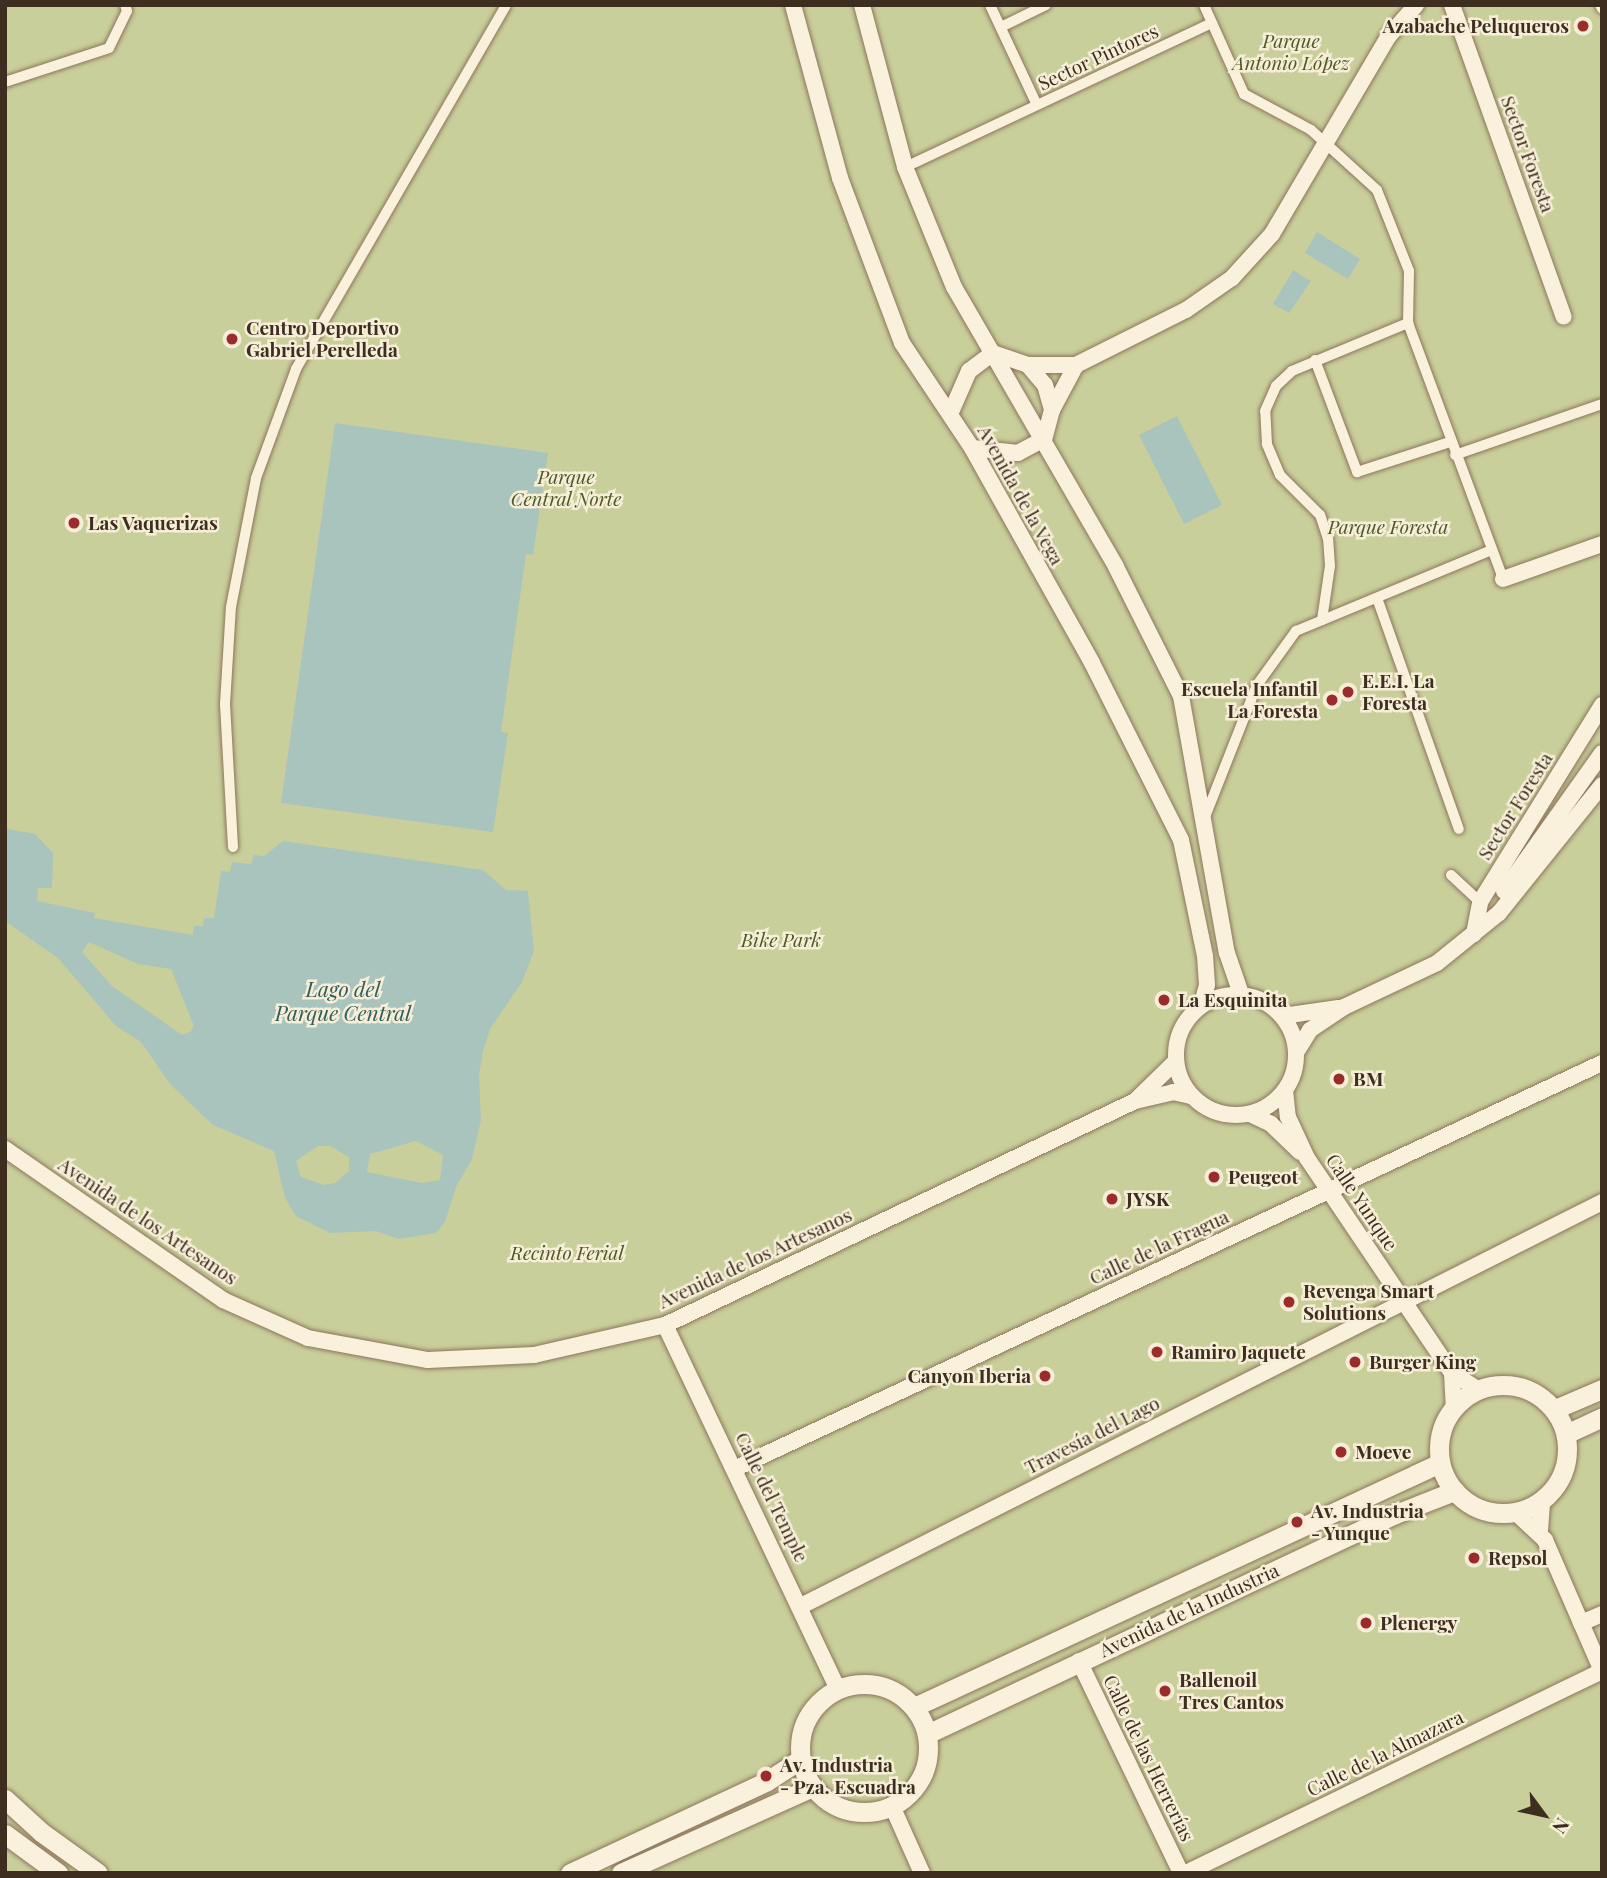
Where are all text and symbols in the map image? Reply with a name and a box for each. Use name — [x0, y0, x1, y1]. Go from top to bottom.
place label: Azabache Peluqueros — [1382, 15, 1569, 37]
marker: Azabache Peluqueros — [1575, 18, 1591, 34]
street label: Sector Pintores — [1034, 19, 1162, 95]
park label: Parque Antonio López — [1233, 30, 1349, 74]
street label: Sector Foresta — [1496, 93, 1560, 215]
place label: Centro Deportivo Gabriel Perelleda — [246, 317, 399, 361]
marker: Centro Deportivo Gabriel Perelleda — [224, 331, 240, 347]
street label: Avenida de la Vega — [973, 421, 1069, 569]
park label: Parque Central Norte — [510, 466, 622, 510]
place label: Las Vaquerizas — [88, 512, 218, 534]
marker: Las Vaquerizas — [66, 515, 82, 531]
park label: Parque Foresta — [1328, 516, 1448, 538]
place label: E.E.I. La Foresta — [1362, 670, 1435, 714]
place label: Escuela Infantil La Foresta — [1181, 678, 1318, 722]
marker: E.E.I. La Foresta — [1340, 684, 1356, 700]
marker: Escuela Infantil La Foresta — [1324, 692, 1340, 708]
street label: Sector Foresta — [1473, 748, 1557, 864]
park label: Bike Park — [741, 929, 821, 951]
water label: Lago del Parque Central — [275, 975, 411, 1025]
place label: La Esquinita — [1178, 989, 1287, 1011]
marker: La Esquinita — [1156, 992, 1172, 1008]
place label: BM — [1353, 1068, 1383, 1090]
marker: BM — [1331, 1071, 1347, 1087]
street label: Calle Yunque — [1321, 1149, 1403, 1255]
street label: Avenida de los Artesanos — [54, 1152, 242, 1290]
place label: Peugeot — [1228, 1166, 1298, 1188]
marker: Peugeot — [1206, 1169, 1222, 1185]
place label: JYSK — [1126, 1188, 1169, 1210]
marker: JYSK — [1104, 1191, 1120, 1207]
street label: Avenida de los Artesanos — [654, 1203, 856, 1313]
street label: Calle de la Fragua — [1085, 1205, 1233, 1289]
park label: Recinto Ferial — [510, 1242, 624, 1264]
place label: Revenga Smart Solutions — [1303, 1280, 1434, 1324]
marker: Revenga Smart Solutions — [1281, 1294, 1297, 1310]
place label: Ramiro Jaquete — [1171, 1341, 1306, 1363]
marker: Ramiro Jaquete — [1149, 1344, 1165, 1360]
place label: Burger King — [1369, 1351, 1477, 1373]
marker: Burger King — [1347, 1354, 1363, 1370]
place label: Canyon Iberia — [907, 1365, 1031, 1387]
marker: Canyon Iberia — [1037, 1368, 1053, 1384]
street label: Travesía del Lago — [1021, 1391, 1163, 1479]
street label: Calle del Temple — [731, 1428, 813, 1566]
place label: Moeve — [1355, 1441, 1411, 1463]
marker: Moeve — [1333, 1444, 1349, 1460]
place label: Av. Industria - Yunque — [1311, 1500, 1424, 1544]
marker: Av. Industria - Yunque — [1289, 1514, 1305, 1530]
place label: Repsol — [1488, 1547, 1547, 1569]
marker: Repsol — [1466, 1550, 1482, 1566]
street label: Avenida de la Industria — [1095, 1558, 1283, 1662]
place label: Plenergy — [1380, 1612, 1457, 1634]
marker: Plenergy — [1358, 1615, 1374, 1631]
place label: Ballenoil Tres Cantos — [1179, 1669, 1284, 1713]
street label: Calle de las Herrerías — [1099, 1671, 1199, 1845]
marker: Ballenoil Tres Cantos — [1157, 1683, 1173, 1699]
street label: Calle de la Almazara — [1302, 1705, 1468, 1801]
place label: Av. Industria - Pza. Escuadra — [780, 1754, 916, 1798]
marker: Av. Industria - Pza. Escuadra — [758, 1768, 774, 1784]
north arrow — [1509, 1780, 1579, 1850]
text: N — [1547, 1814, 1576, 1839]

